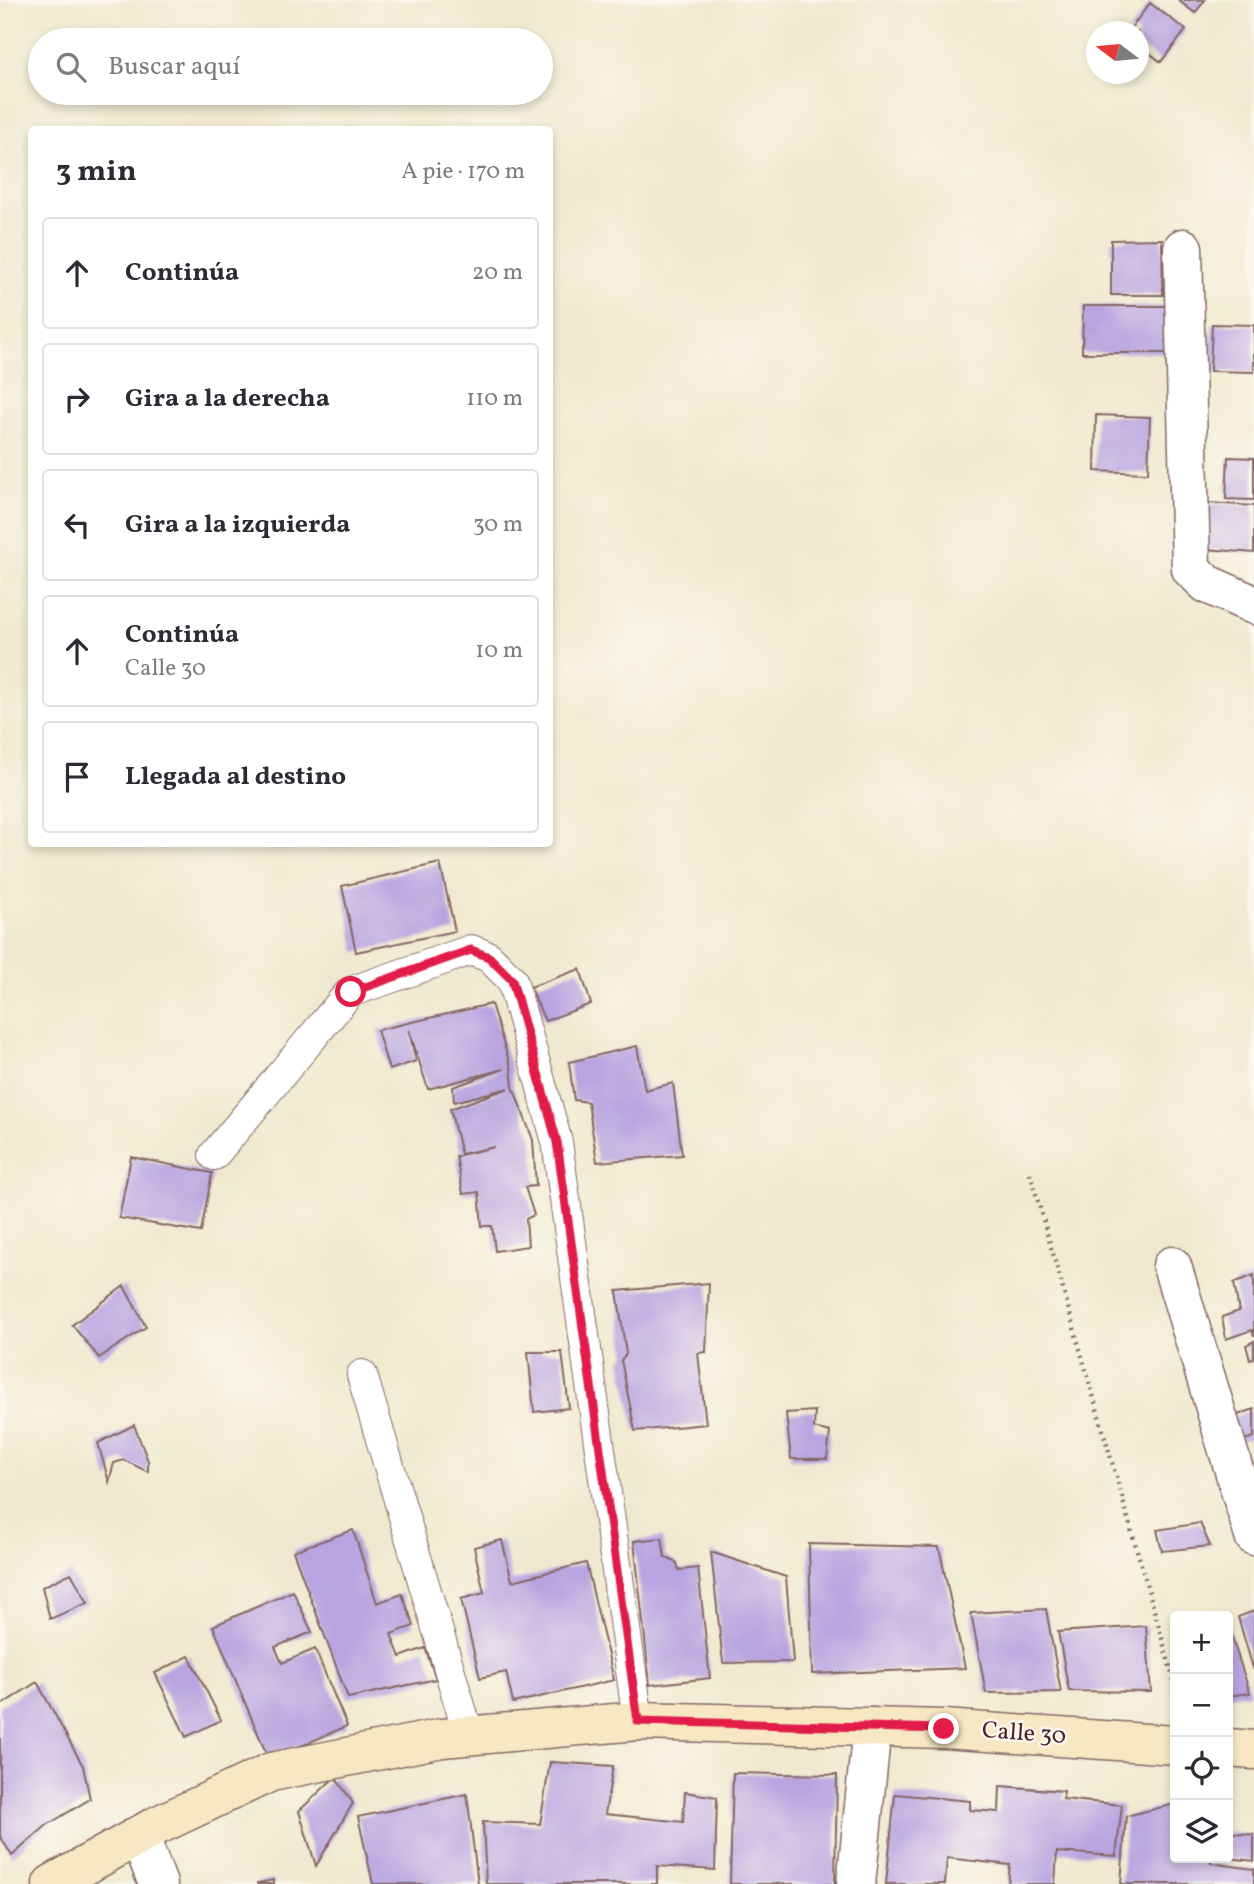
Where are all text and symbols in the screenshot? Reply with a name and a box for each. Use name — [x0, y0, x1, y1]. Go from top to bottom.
north arrow — [1086, 21, 1149, 84]
search box — [28, 28, 553, 105]
icon: search — [52, 48, 90, 86]
text: Buscar aquí — [108, 49, 240, 85]
text: 3 min — [56, 151, 137, 193]
text: A pie · 170 m — [402, 156, 525, 188]
icon: ahead — [58, 254, 96, 292]
text: Continúa — [125, 255, 239, 291]
text: 20 m — [472, 257, 523, 289]
icon: right — [58, 380, 96, 418]
text: Gira a la derecha — [125, 381, 330, 417]
text: 110 m — [466, 383, 523, 415]
icon: left — [58, 506, 96, 544]
text: Gira a la izquierda — [125, 507, 350, 543]
text: 30 m — [473, 509, 523, 541]
text: Continúa — [125, 617, 239, 653]
icon: ahead — [58, 632, 96, 670]
text: 10 m — [475, 635, 523, 667]
text: Calle 30 — [125, 653, 206, 685]
icon: arrive — [58, 758, 96, 796]
text: Llegada al destino — [125, 759, 346, 795]
route start — [335, 976, 366, 1007]
map controls — [1170, 1611, 1233, 1863]
button: + — [1170, 1611, 1233, 1674]
button: − — [1170, 1674, 1233, 1737]
route end — [928, 1713, 959, 1744]
street label: Calle 30 — [981, 1714, 1067, 1754]
button: locate — [1170, 1737, 1233, 1800]
button: layers — [1170, 1800, 1233, 1863]

